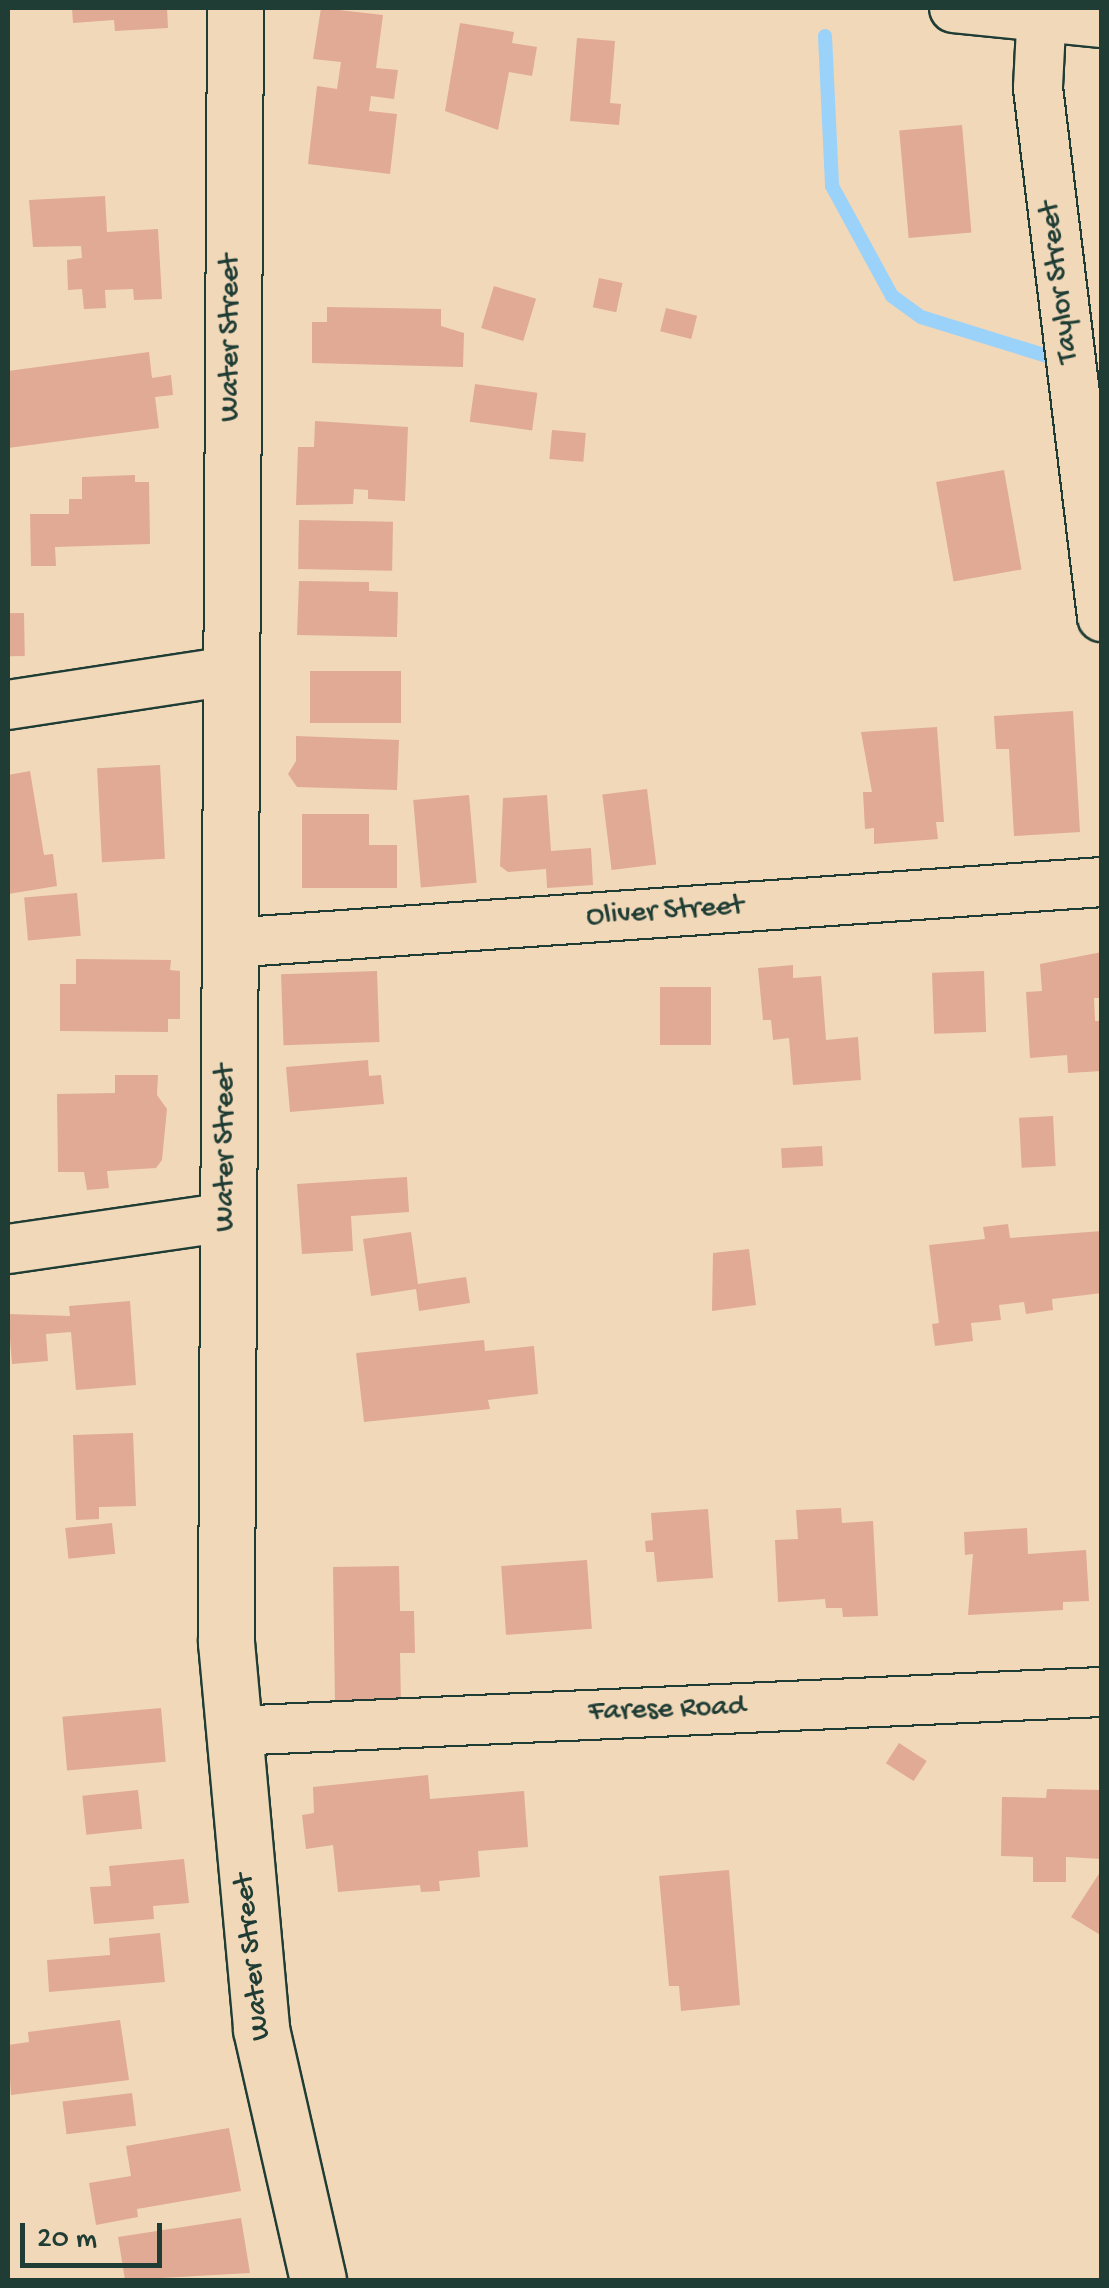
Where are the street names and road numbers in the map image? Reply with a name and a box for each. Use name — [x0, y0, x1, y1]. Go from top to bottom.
street label: Taylor Street — [1033, 199, 1089, 365]
street label: Water Street — [214, 254, 250, 422]
street label: Oliver Street — [585, 890, 745, 936]
street label: Water Street — [209, 1064, 245, 1232]
street label: Farese Road — [588, 1690, 746, 1732]
street label: Water Street — [227, 1872, 281, 2042]

